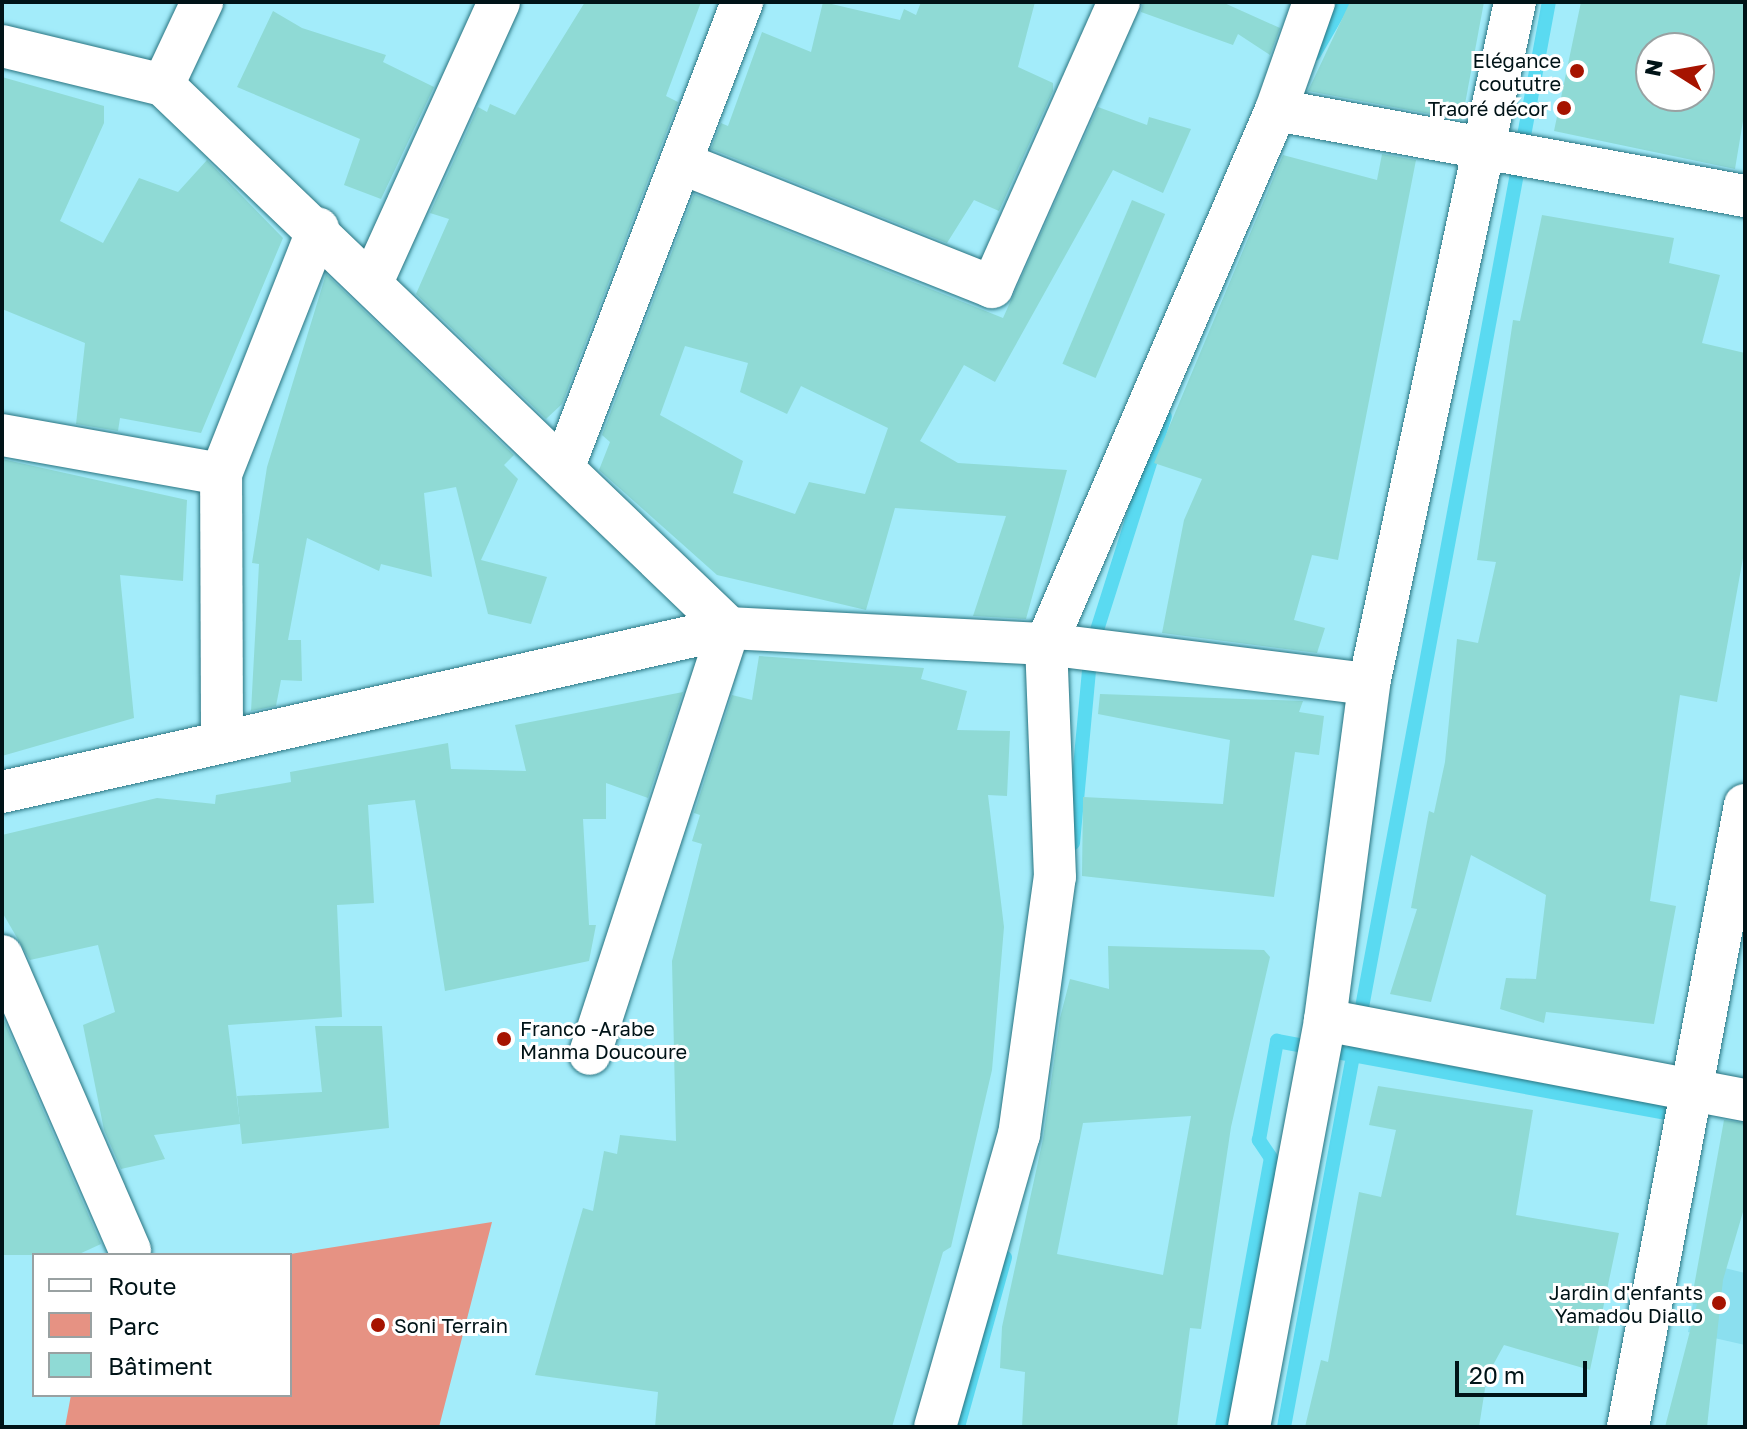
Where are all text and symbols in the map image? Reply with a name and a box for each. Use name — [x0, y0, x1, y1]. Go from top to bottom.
north arrow — [1635, 32, 1715, 112]
place label: Elégance coututre — [1473, 48, 1561, 95]
text: N — [1638, 57, 1668, 79]
marker: Elégance coututre — [1568, 62, 1586, 80]
place label: Traoré décor — [1428, 96, 1548, 120]
marker: Traoré décor — [1555, 99, 1573, 117]
place label: Franco -Arabe Manma Doucoure — [520, 1016, 687, 1063]
marker: Franco -Arabe Manma Doucoure — [495, 1030, 513, 1048]
legend — [32, 1253, 292, 1397]
text: Route — [108, 1271, 177, 1300]
place label: Jardin d'enfants Yamadou Diallo — [1549, 1280, 1703, 1327]
marker: Jardin d'enfants Yamadou Diallo — [1710, 1294, 1728, 1312]
text: Parc — [108, 1311, 159, 1340]
place label: Soni Terrain — [394, 1313, 508, 1337]
marker: Soni Terrain — [369, 1316, 387, 1334]
scale bar — [1459, 1345, 1591, 1395]
text: Bâtiment — [108, 1351, 213, 1380]
text: 20 m — [1469, 1360, 1525, 1389]

